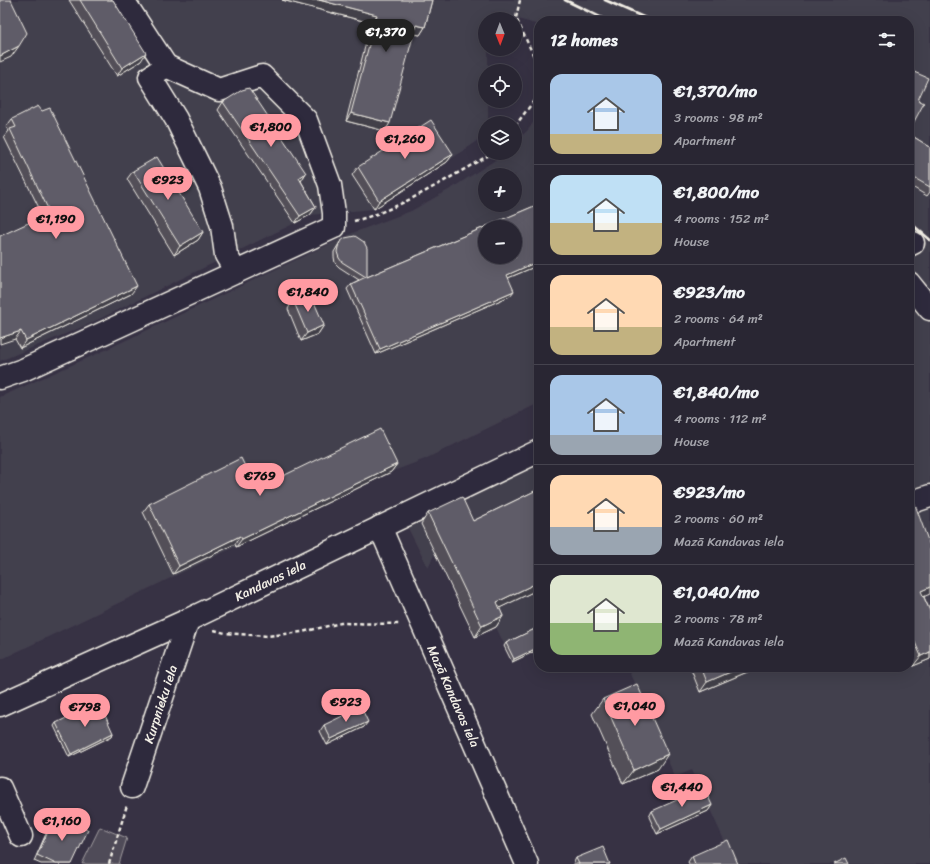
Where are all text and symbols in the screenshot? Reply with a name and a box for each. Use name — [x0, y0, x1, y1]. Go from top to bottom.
north arrow — [478, 12, 522, 56]
map controls — [478, 12, 522, 264]
pin: €1,370 — [353, 19, 419, 53]
text: €1,370 — [366, 20, 406, 43]
text: 12 homes — [550, 25, 618, 55]
icon: filters — [876, 29, 898, 51]
button: locate — [478, 64, 522, 108]
text: €1,370/mo — [674, 76, 757, 106]
icon: home — [582, 90, 630, 138]
text: 3 rooms · 98 m² — [674, 106, 763, 129]
pin: €1,800 — [238, 114, 304, 148]
text: €1,800 — [250, 115, 292, 138]
button: layers — [478, 116, 522, 160]
pin: €1,260 — [372, 126, 438, 160]
text: €1,260 — [385, 127, 425, 150]
text: Apartment — [674, 129, 735, 152]
pin: €923 — [144, 167, 192, 201]
text: €923 — [152, 168, 184, 191]
button: + — [478, 168, 522, 212]
text: €1,800/mo — [674, 177, 759, 207]
icon: home — [582, 191, 630, 239]
pin: €1,190 — [23, 206, 89, 240]
text: €1,190 — [36, 207, 76, 230]
text: 4 rooms · 152 m² — [674, 207, 769, 230]
button: − — [478, 220, 522, 264]
text: House — [674, 230, 709, 253]
text: €923/mo — [674, 277, 745, 307]
pin: €1,840 — [275, 279, 341, 313]
text: €1,840 — [287, 280, 329, 303]
icon: home — [582, 291, 630, 339]
text: 2 rooms · 64 m² — [674, 307, 763, 330]
text: Apartment — [674, 330, 735, 353]
text: €1,840/mo — [674, 377, 759, 407]
icon: home — [582, 391, 630, 439]
text: 4 rooms · 112 m² — [674, 407, 767, 430]
text: House — [674, 430, 709, 453]
pin: €769 — [236, 463, 284, 497]
text: €769 — [244, 464, 276, 487]
text: €923/mo — [674, 477, 745, 507]
icon: home — [582, 491, 630, 539]
text: 2 rooms · 60 m² — [674, 507, 763, 530]
text: Mazā Kandavas iela — [674, 530, 784, 553]
street label: Kandavas iela — [230, 553, 310, 608]
text: €1,040/mo — [674, 577, 759, 607]
icon: home — [582, 591, 630, 639]
text: 2 rooms · 78 m² — [674, 607, 763, 630]
text: Mazā Kandavas iela — [674, 630, 784, 653]
street label: Mazā Kandavas iela — [421, 641, 487, 752]
street label: Kurpnieku iela — [137, 661, 184, 746]
pin: €923 — [322, 689, 370, 723]
text: €923 — [330, 690, 362, 713]
pin: €1,040 — [602, 693, 668, 727]
pin: €798 — [61, 694, 109, 728]
text: €1,040 — [614, 694, 656, 717]
text: €798 — [69, 695, 101, 718]
pin: €1,440 — [649, 774, 715, 808]
text: €1,440 — [661, 775, 703, 798]
pin: €1,160 — [29, 808, 95, 842]
text: €1,160 — [43, 809, 81, 832]

